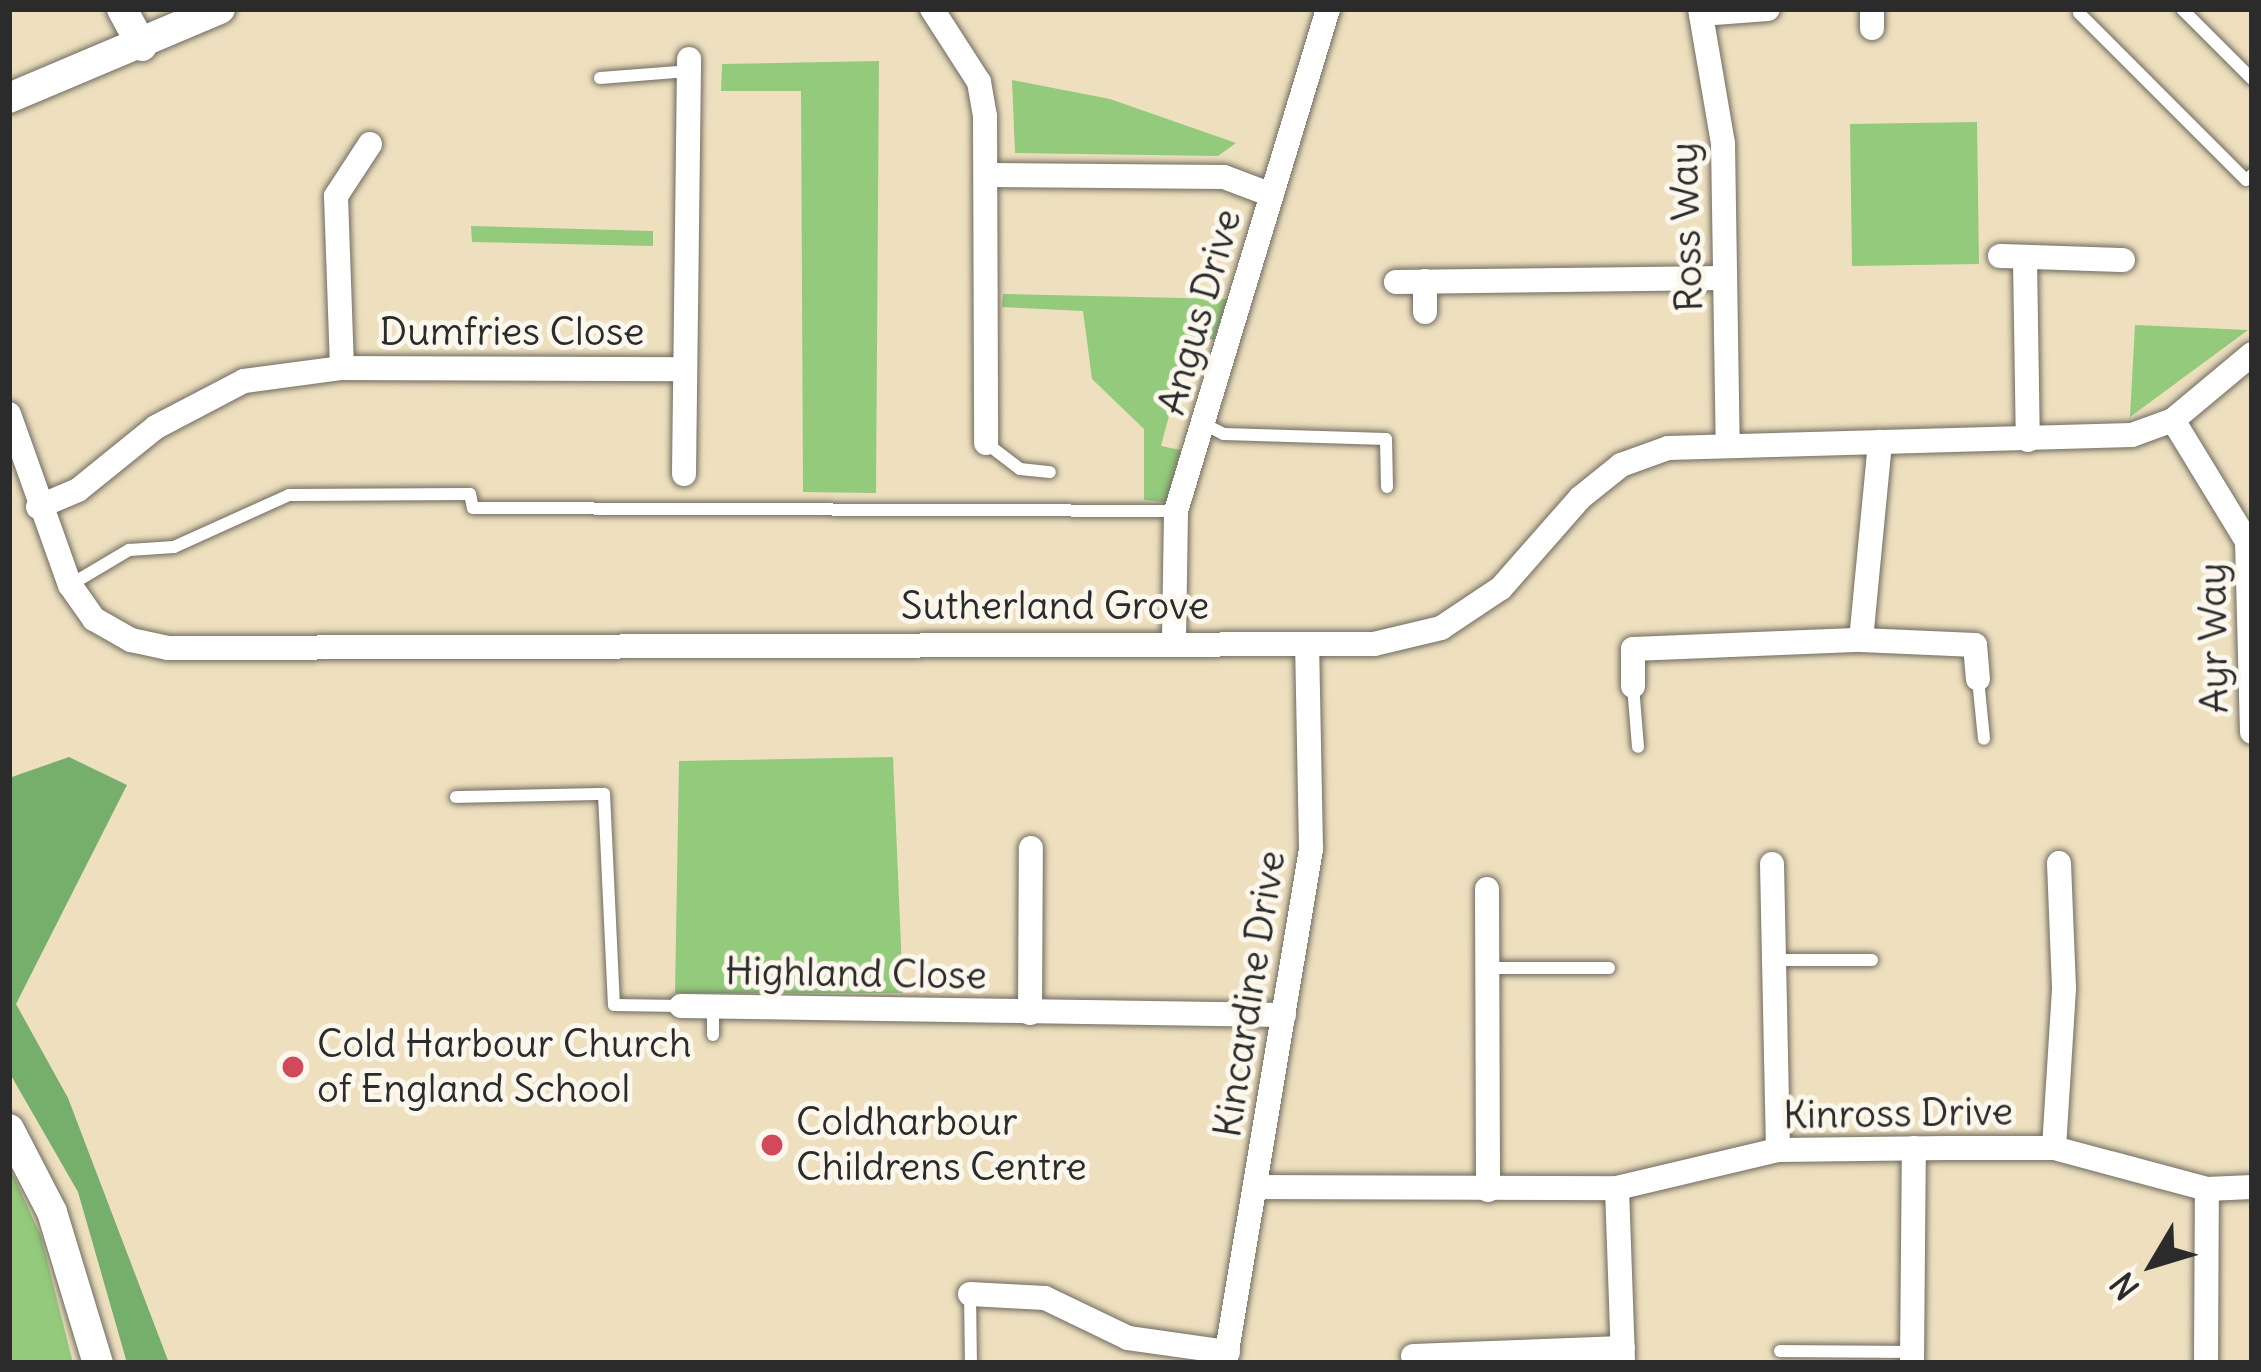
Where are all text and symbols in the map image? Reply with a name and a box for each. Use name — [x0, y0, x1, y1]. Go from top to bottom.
street label: Ross Way — [1661, 141, 1713, 313]
street label: Angus Drive — [1148, 204, 1252, 420]
street label: Dumfries Close — [380, 309, 644, 355]
street label: Ayr Way — [2189, 562, 2239, 714]
street label: Sutherland Grove — [901, 583, 1209, 629]
street label: Kincardine Drive — [1204, 847, 1296, 1141]
street label: Highland Close — [725, 948, 987, 1000]
place label: Cold Harbour Church of England School — [317, 1022, 691, 1113]
marker: Cold Harbour Church of England School — [280, 1054, 306, 1080]
street label: Kinross Drive — [1783, 1089, 2013, 1139]
place label: Coldharbour Childrens Centre — [796, 1100, 1087, 1191]
marker: Coldharbour Childrens Centre — [759, 1132, 785, 1158]
north arrow — [2093, 1204, 2213, 1324]
text: N — [2101, 1264, 2148, 1308]

